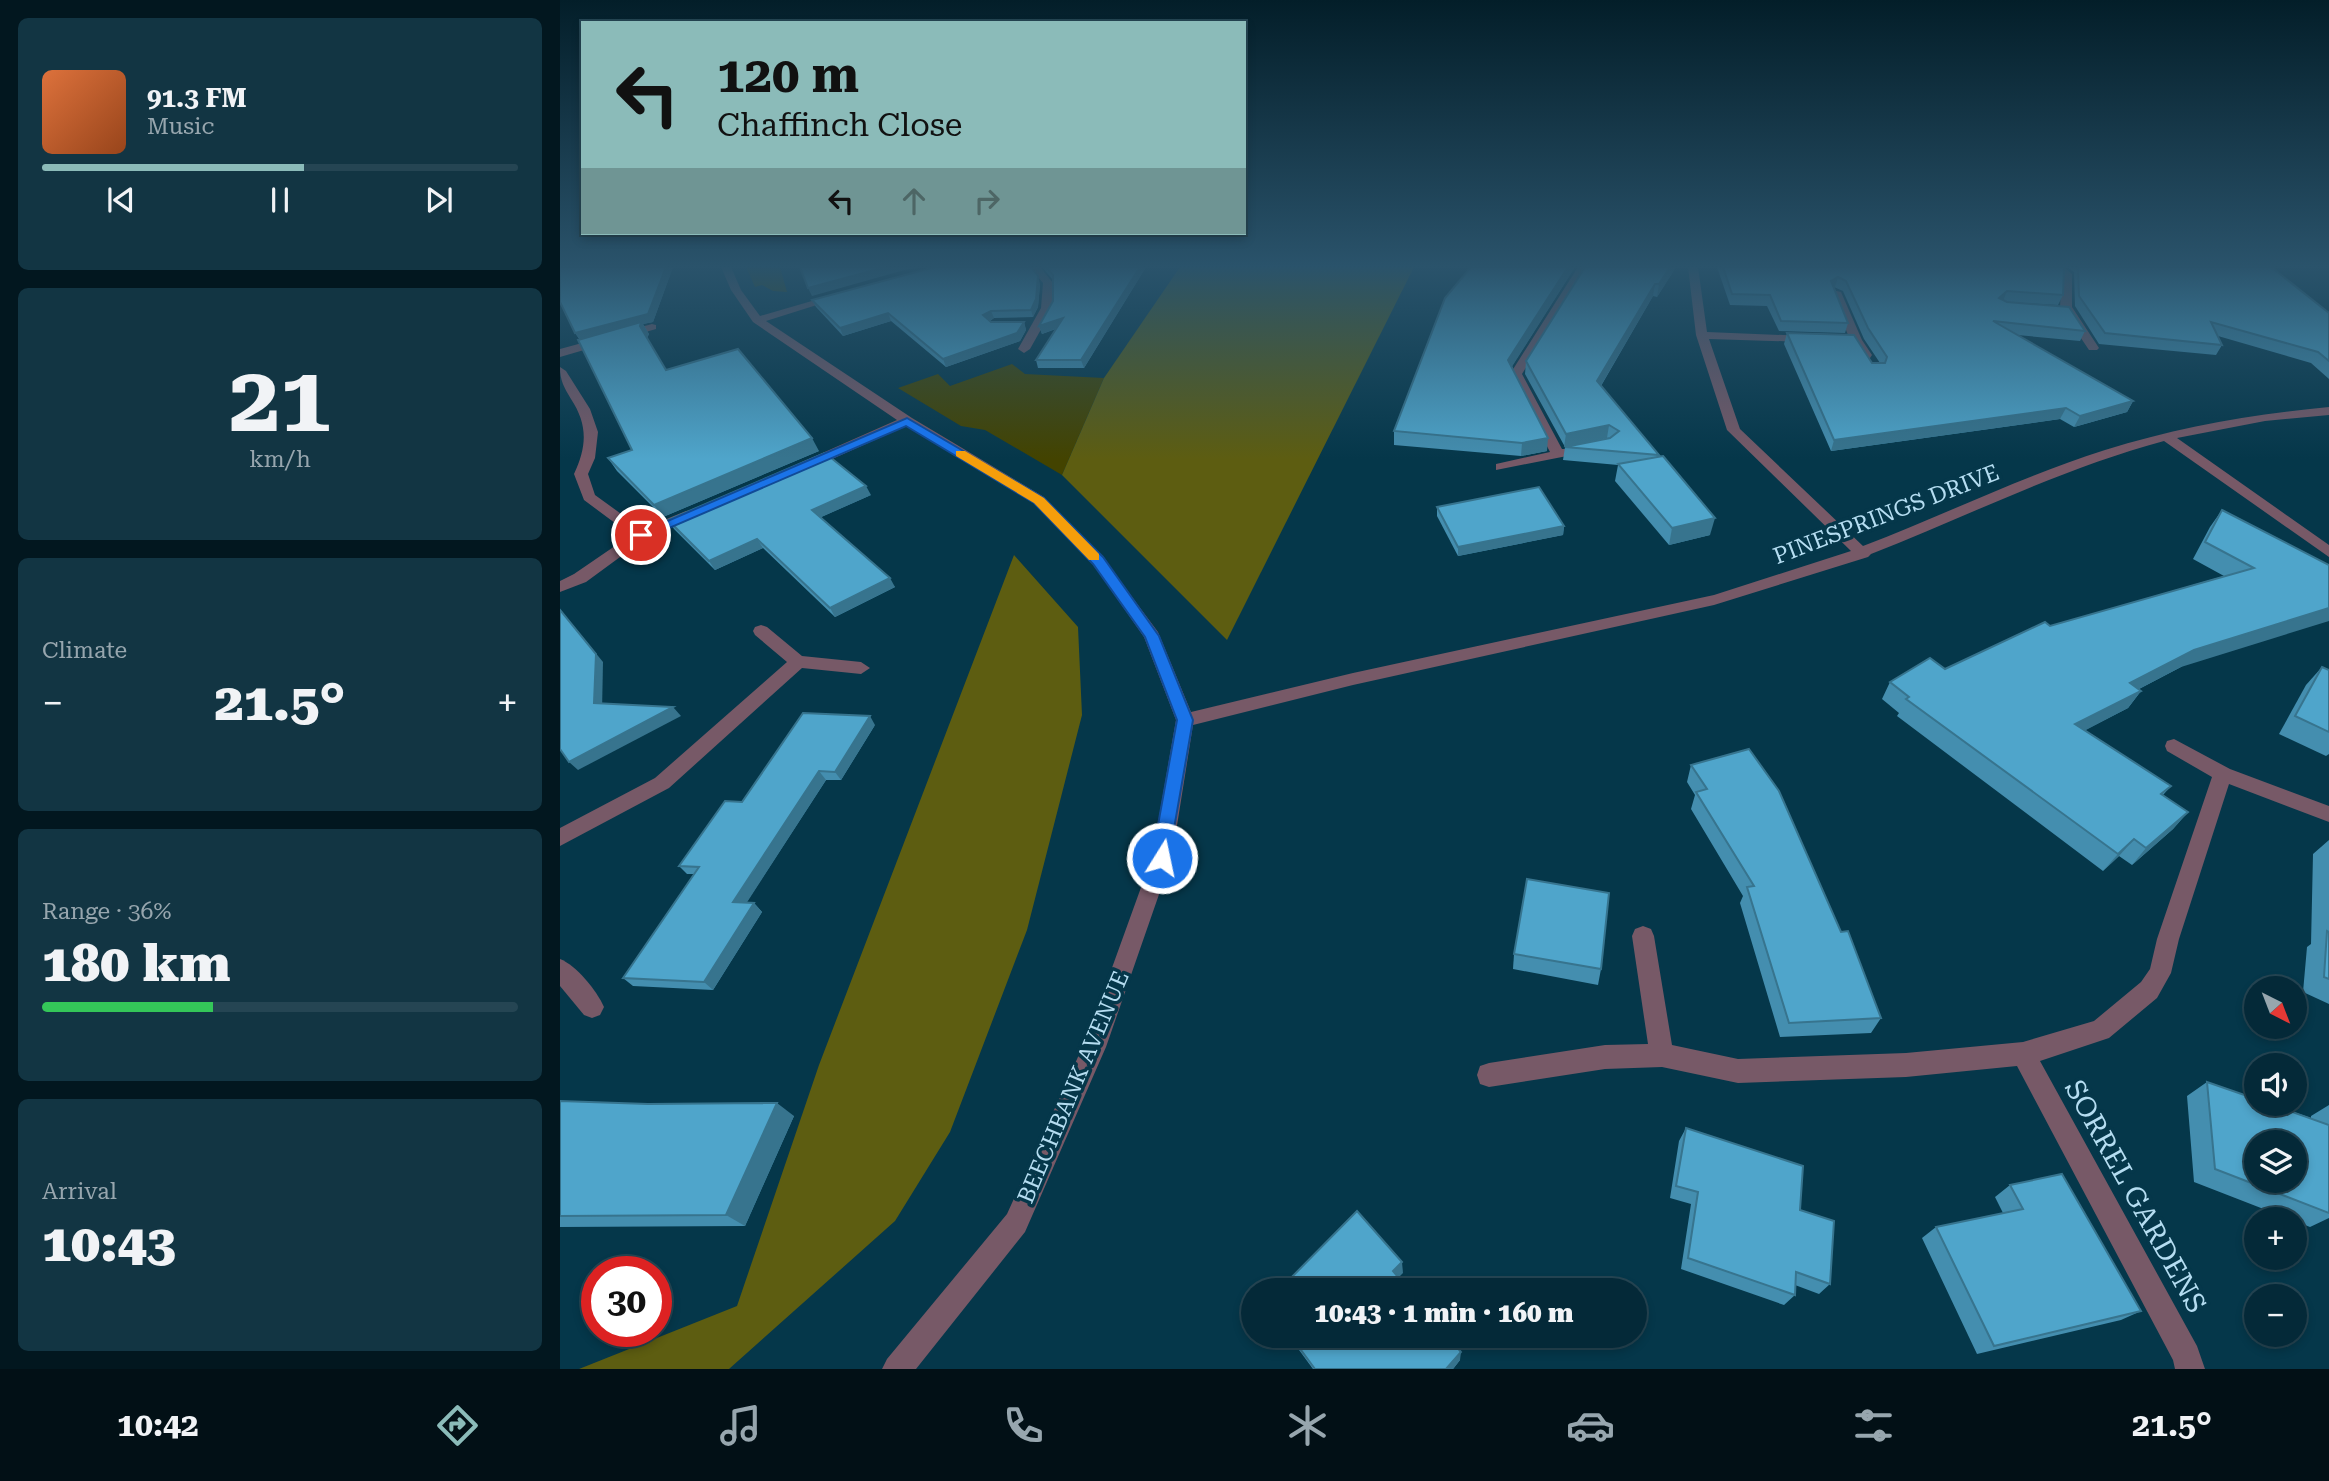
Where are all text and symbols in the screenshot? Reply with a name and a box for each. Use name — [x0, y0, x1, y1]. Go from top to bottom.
text: 120 m — [717, 47, 859, 104]
icon: left — [602, 49, 693, 140]
text: 91.3 FM — [147, 83, 247, 113]
text: Chaffinch Close — [717, 106, 962, 144]
text: Music — [147, 113, 214, 140]
icon: previous — [102, 181, 140, 219]
icon: pause — [261, 181, 299, 219]
icon: next — [420, 181, 458, 219]
icon: left — [822, 182, 860, 220]
icon: ahead — [895, 182, 933, 220]
icon: right — [968, 182, 1006, 220]
text: 21 — [229, 347, 331, 453]
text: km/h — [249, 446, 311, 473]
street label: PINESPRINGS DRIVE — [1769, 459, 2003, 570]
pin — [611, 505, 671, 565]
icon: arrive — [622, 516, 660, 554]
text: Climate — [42, 637, 127, 664]
text: 21.5° — [215, 672, 345, 733]
text: − — [42, 681, 63, 725]
text: + — [497, 681, 518, 725]
position arrow — [1125, 821, 1199, 895]
text: Range · 36% — [42, 898, 171, 925]
text: 180 km — [42, 933, 230, 994]
street label: BEECHBANK AVENUE — [1012, 967, 1135, 1207]
north arrow — [2244, 976, 2306, 1040]
map controls — [2244, 976, 2307, 1347]
button: sound — [2244, 1053, 2307, 1116]
street label: SORREL GARDENS — [2058, 1074, 2213, 1318]
button: layers — [2244, 1130, 2307, 1193]
text: Arrival — [42, 1178, 117, 1205]
button: + — [2244, 1207, 2307, 1270]
text: 10:43 — [42, 1213, 176, 1274]
speed limit sign: 30 — [581, 1256, 672, 1347]
button: − — [2244, 1284, 2307, 1347]
text: 10:43 · 1 min · 160 m — [1314, 1298, 1574, 1328]
icon: directions — [433, 1401, 482, 1450]
icon: music — [716, 1401, 765, 1450]
icon: phone — [999, 1401, 1048, 1450]
icon: climate — [1283, 1401, 1332, 1450]
icon: car — [1566, 1401, 1615, 1450]
icon: filters — [1849, 1401, 1898, 1450]
text: 10:42 — [117, 1406, 199, 1444]
text: 21.5° — [2132, 1406, 2212, 1444]

